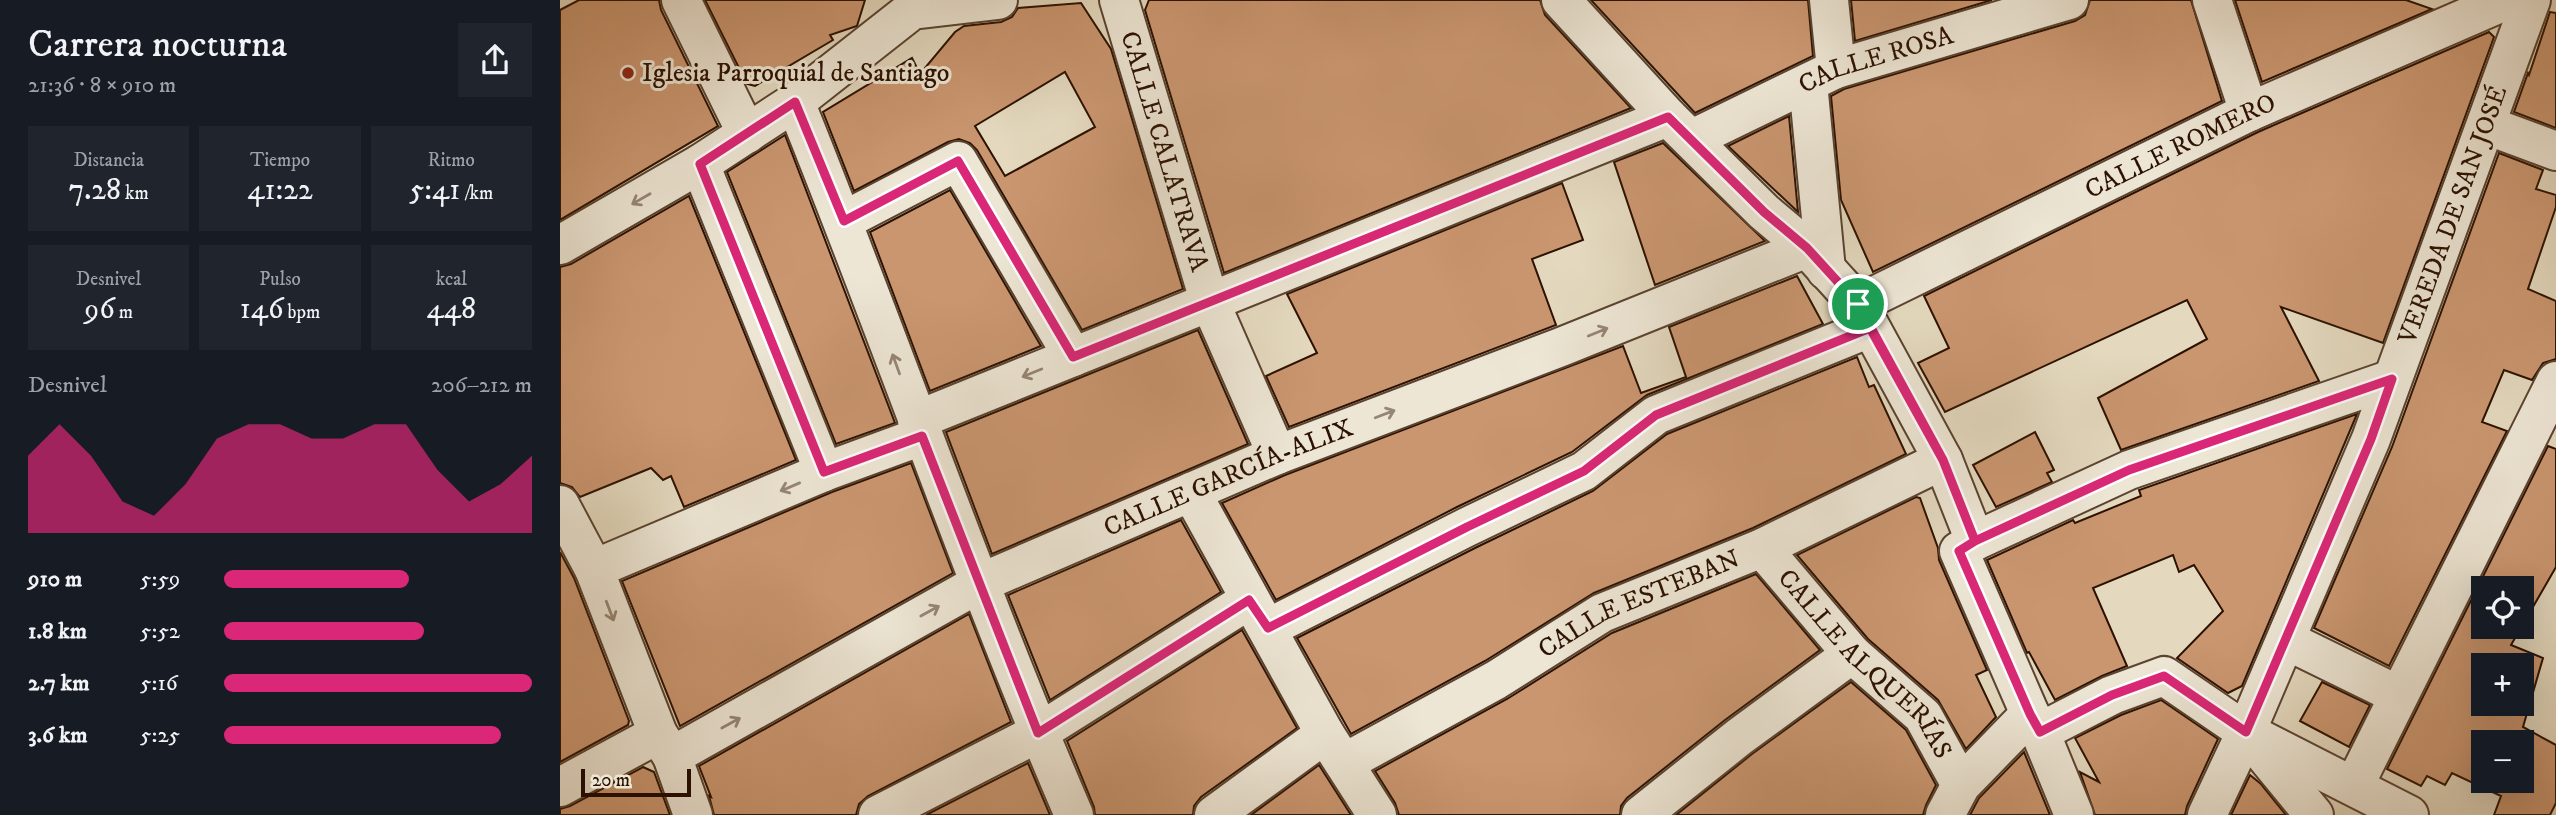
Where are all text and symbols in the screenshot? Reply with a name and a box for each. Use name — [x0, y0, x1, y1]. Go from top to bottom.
street label: CALLE ROSA — [1793, 19, 1958, 101]
text: Carrera nocturna — [28, 21, 287, 69]
button: share — [458, 23, 532, 97]
street label: CALLE CALATRAVA — [1113, 27, 1216, 276]
place label: Iglesia Parroquial de Santiago — [642, 57, 949, 90]
marker: Iglesia Parroquial de Santiago — [620, 65, 636, 81]
text: 21:36 · 8 × 910 m — [28, 71, 176, 100]
street label: VEREDA DE SAN JOSÉ — [2390, 81, 2515, 349]
street label: CALLE ROMERO — [2079, 86, 2281, 206]
text: Distancia — [73, 149, 144, 172]
text: Tiempo — [250, 149, 310, 172]
text: Ritmo — [428, 149, 475, 172]
text: 7.28 — [69, 172, 121, 209]
text: 41:22 — [247, 172, 313, 209]
text: 5:41 — [409, 172, 460, 209]
text: km — [121, 182, 149, 205]
text: /km — [460, 182, 493, 205]
one-way arrow — [631, 192, 651, 206]
text: Desnivel — [76, 268, 141, 291]
text: Pulso — [259, 268, 301, 291]
text: kcal — [436, 268, 467, 291]
pin — [1828, 274, 1888, 334]
icon: arrive — [1839, 285, 1877, 323]
text: 96 — [84, 291, 115, 328]
text: 146 — [240, 291, 284, 328]
text: 448 — [427, 291, 476, 328]
text: m — [115, 301, 133, 324]
text: bpm — [284, 301, 320, 324]
one-way arrow — [1586, 325, 1608, 338]
one-way arrow — [889, 354, 901, 376]
one-way arrow — [1022, 368, 1044, 381]
text: Desnivel — [28, 371, 107, 400]
text: 206–212 m — [431, 371, 532, 400]
one-way arrow — [1374, 406, 1396, 419]
street label: CALLE GARCÍA-ALIX — [1098, 411, 1358, 544]
one-way arrow — [779, 481, 801, 494]
street label: CALLE ESTEBAN — [1532, 542, 1745, 666]
street label: CALLE ALQUERÍAS — [1771, 562, 1960, 764]
text: 910 m — [28, 565, 82, 594]
text: 5:59 — [140, 565, 180, 594]
map controls — [2471, 576, 2534, 793]
button: locate — [2471, 576, 2534, 639]
one-way arrow — [605, 600, 618, 622]
one-way arrow — [919, 604, 939, 618]
text: 1.8 km — [28, 617, 87, 646]
text: 5:52 — [140, 617, 180, 646]
button: + — [2471, 653, 2534, 716]
text: 2.7 km — [28, 669, 89, 698]
text: 5:16 — [140, 669, 178, 698]
one-way arrow — [721, 716, 741, 730]
text: 3.6 km — [28, 721, 88, 750]
text: 5:25 — [140, 721, 180, 750]
button: − — [2471, 730, 2534, 793]
scale bar — [581, 766, 691, 798]
text: 20 m — [592, 769, 630, 792]

